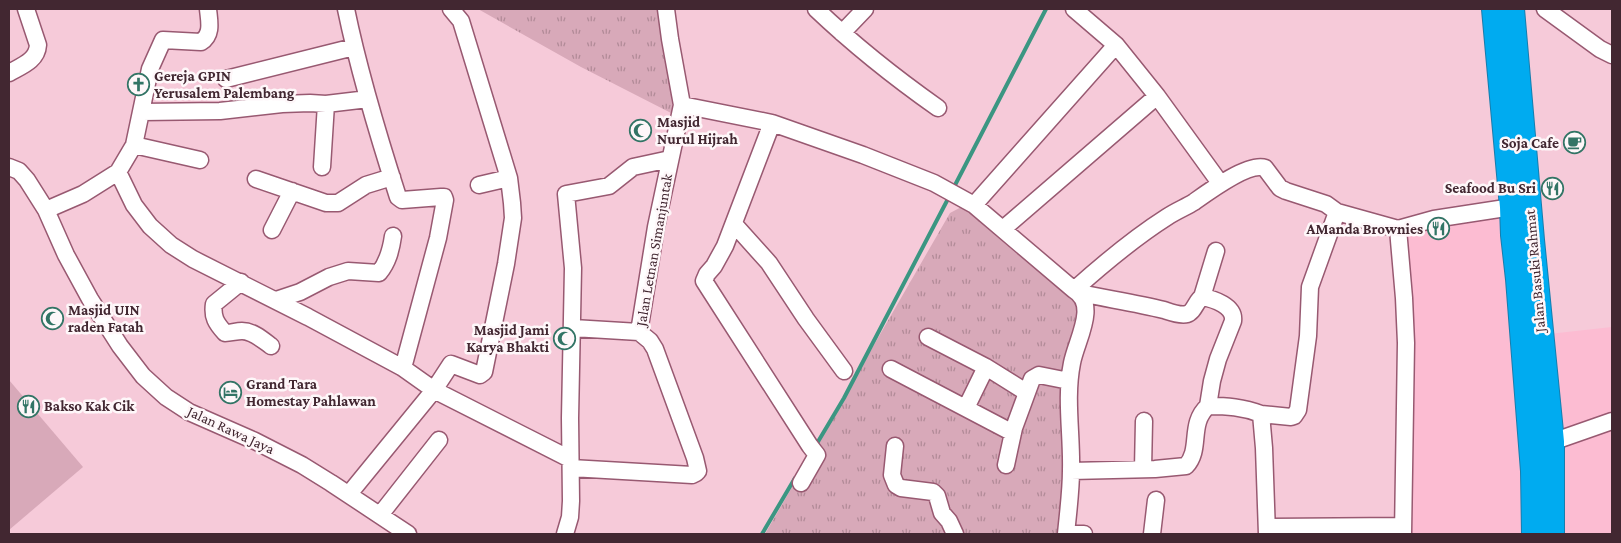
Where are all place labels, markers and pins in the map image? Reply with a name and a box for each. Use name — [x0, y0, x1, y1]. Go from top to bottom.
place label: Gereja GPIN Yerusalem Palembang — [154, 68, 295, 101]
church icon: Gereja GPIN Yerusalem Palembang — [126, 73, 150, 97]
place label: Masjid Nurul Hijrah — [657, 114, 738, 148]
mosque icon: Masjid Nurul Hijrah — [629, 119, 653, 143]
cafe icon: Soja Cafe — [1563, 131, 1587, 155]
place label: Soja Cafe — [1501, 135, 1559, 152]
restaurant icon: Seafood Bu Sri — [1540, 176, 1564, 200]
place label: Seafood Bu Sri — [1445, 180, 1537, 196]
restaurant icon: AManda Brownies — [1427, 217, 1451, 241]
place label: AManda Brownies — [1305, 221, 1423, 237]
place label: Masjid UIN raden Fatah — [68, 302, 144, 335]
mosque icon: Masjid UIN raden Fatah — [40, 307, 64, 331]
place label: Masjid Jami Karya Bhakti — [466, 322, 550, 355]
mosque icon: Masjid Jami Karya Bhakti — [553, 327, 577, 351]
place label: Grand Tara Homestay Pahlawan — [246, 376, 376, 409]
hotel icon: Grand Tara Homestay Pahlawan — [218, 381, 242, 405]
restaurant icon: Bakso Kak Cik — [16, 394, 40, 418]
place label: Bakso Kak Cik — [44, 398, 135, 414]

